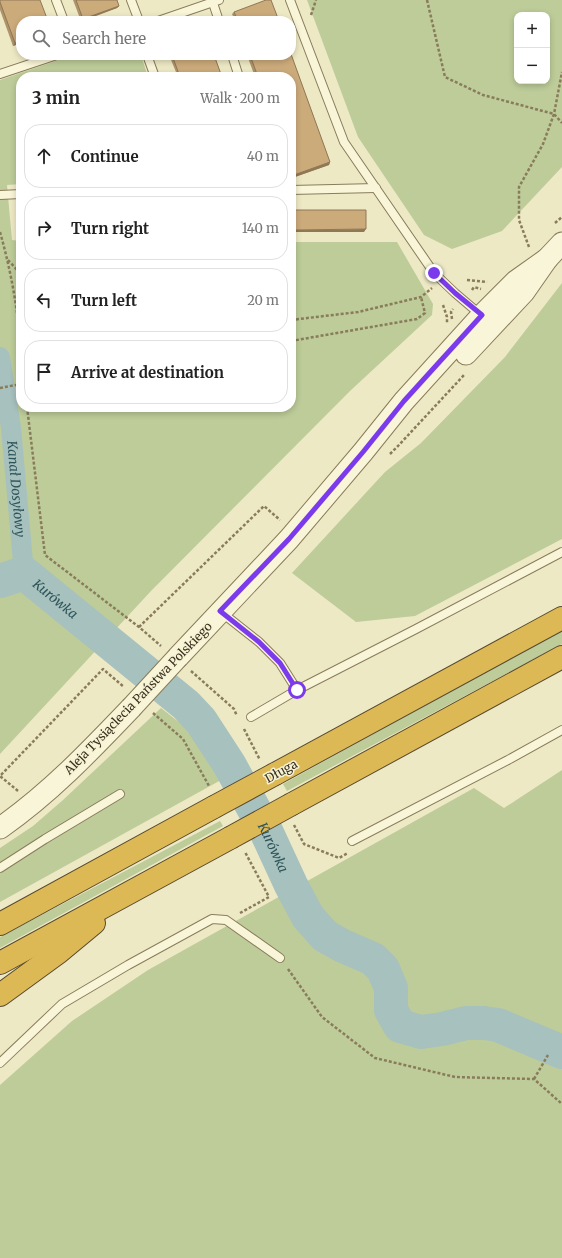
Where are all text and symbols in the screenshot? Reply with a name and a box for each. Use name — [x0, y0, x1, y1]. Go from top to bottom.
map controls — [514, 12, 550, 84]
button: + — [514, 12, 550, 48]
search box — [16, 16, 296, 60]
icon: search — [30, 27, 52, 49]
text: Search here — [62, 29, 146, 48]
button: − — [514, 48, 550, 84]
text: 3 min — [32, 87, 80, 109]
text: Walk · 200 m — [200, 90, 280, 107]
icon: ahead — [33, 145, 55, 167]
text: Continue — [71, 147, 139, 166]
text: 40 m — [247, 148, 279, 165]
icon: right — [33, 217, 55, 239]
text: Turn right — [71, 219, 149, 238]
text: 140 m — [242, 220, 279, 237]
route end — [425, 264, 443, 282]
icon: left — [33, 289, 55, 311]
text: Turn left — [71, 291, 137, 310]
text: 20 m — [247, 292, 279, 309]
icon: arrive — [33, 361, 55, 383]
text: Arrive at destination — [71, 363, 224, 382]
water label: Kanał Dosyłowy — [4, 439, 29, 538]
water label: Kurówka — [29, 575, 82, 622]
street label: Aleja Tysiąclecia Państwa Polskiego — [60, 619, 215, 778]
route start — [288, 681, 306, 699]
street label: Długa — [262, 756, 300, 786]
water label: Kurówka — [254, 818, 292, 875]

